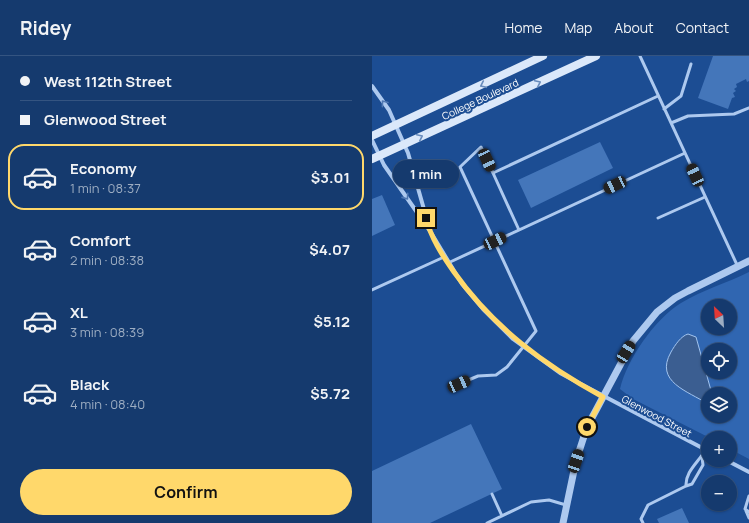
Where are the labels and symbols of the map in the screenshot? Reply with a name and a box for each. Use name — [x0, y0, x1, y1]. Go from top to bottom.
street label: College Boulevard — [439, 75, 521, 123]
one-way arrow — [479, 80, 487, 88]
one-way arrow — [534, 80, 542, 88]
one-way arrow — [382, 100, 389, 107]
one-way arrow — [416, 134, 424, 142]
car — [476, 147, 498, 173]
callout: 1 min — [393, 160, 459, 188]
car — [684, 162, 706, 188]
car — [602, 174, 628, 196]
one-way arrow — [401, 193, 409, 200]
route end — [417, 209, 435, 227]
car — [482, 230, 508, 252]
north arrow — [701, 299, 737, 335]
car — [615, 339, 637, 365]
car — [446, 374, 472, 394]
street label: Glenwood Street — [619, 392, 695, 440]
route start — [578, 418, 596, 436]
car — [567, 448, 585, 474]

